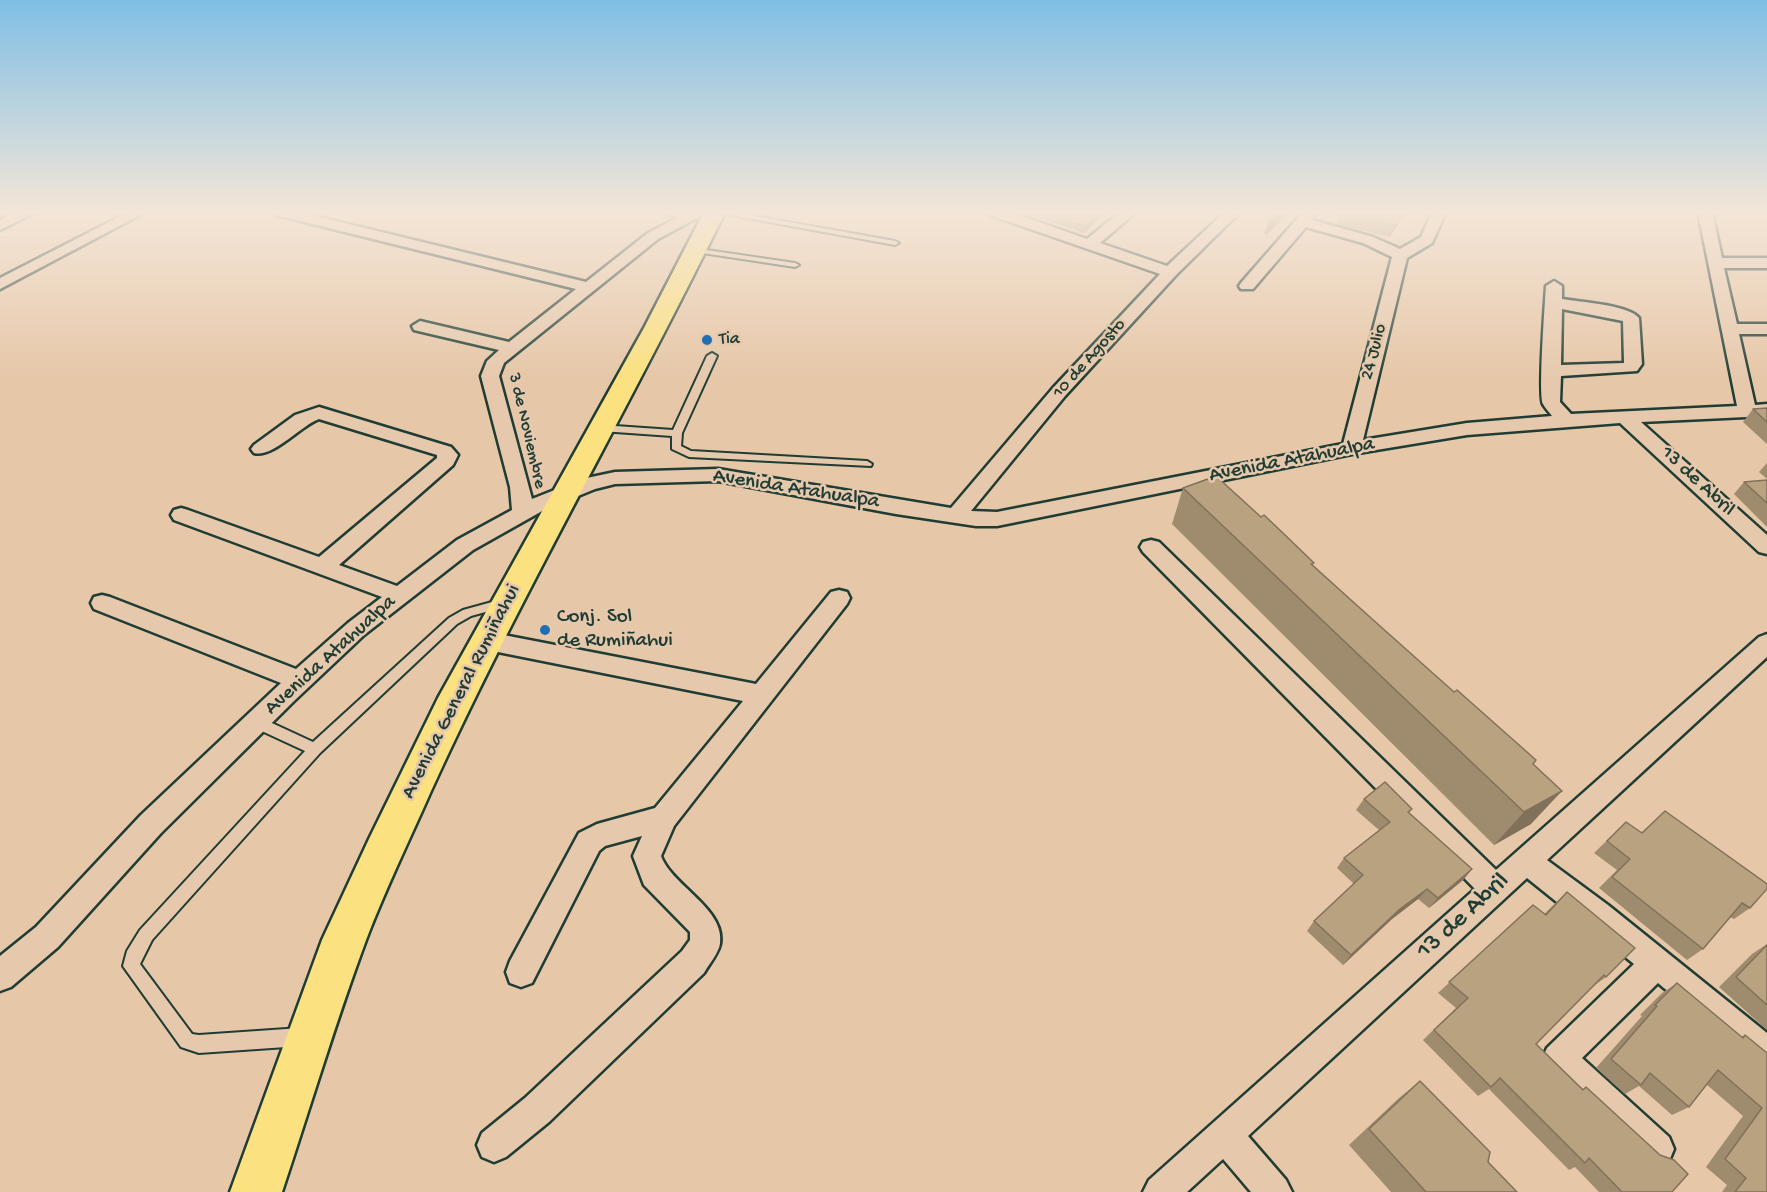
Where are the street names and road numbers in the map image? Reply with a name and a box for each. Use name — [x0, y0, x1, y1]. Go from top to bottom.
street label: 10 de Agosto — [1049, 315, 1131, 403]
street label: 24 Julio — [1357, 322, 1393, 382]
street label: 3 de Noviembre — [502, 371, 550, 491]
street label: Avenida Atahualpa — [1207, 433, 1377, 489]
street label: 13 de Abril — [1655, 441, 1739, 523]
street label: Avenida Atahualpa — [711, 464, 881, 516]
street label: Avenida General Rumiñahui — [397, 581, 527, 803]
street label: Avenida Atahualpa — [260, 590, 402, 722]
street label: 13 de Abril — [1411, 867, 1517, 967]

